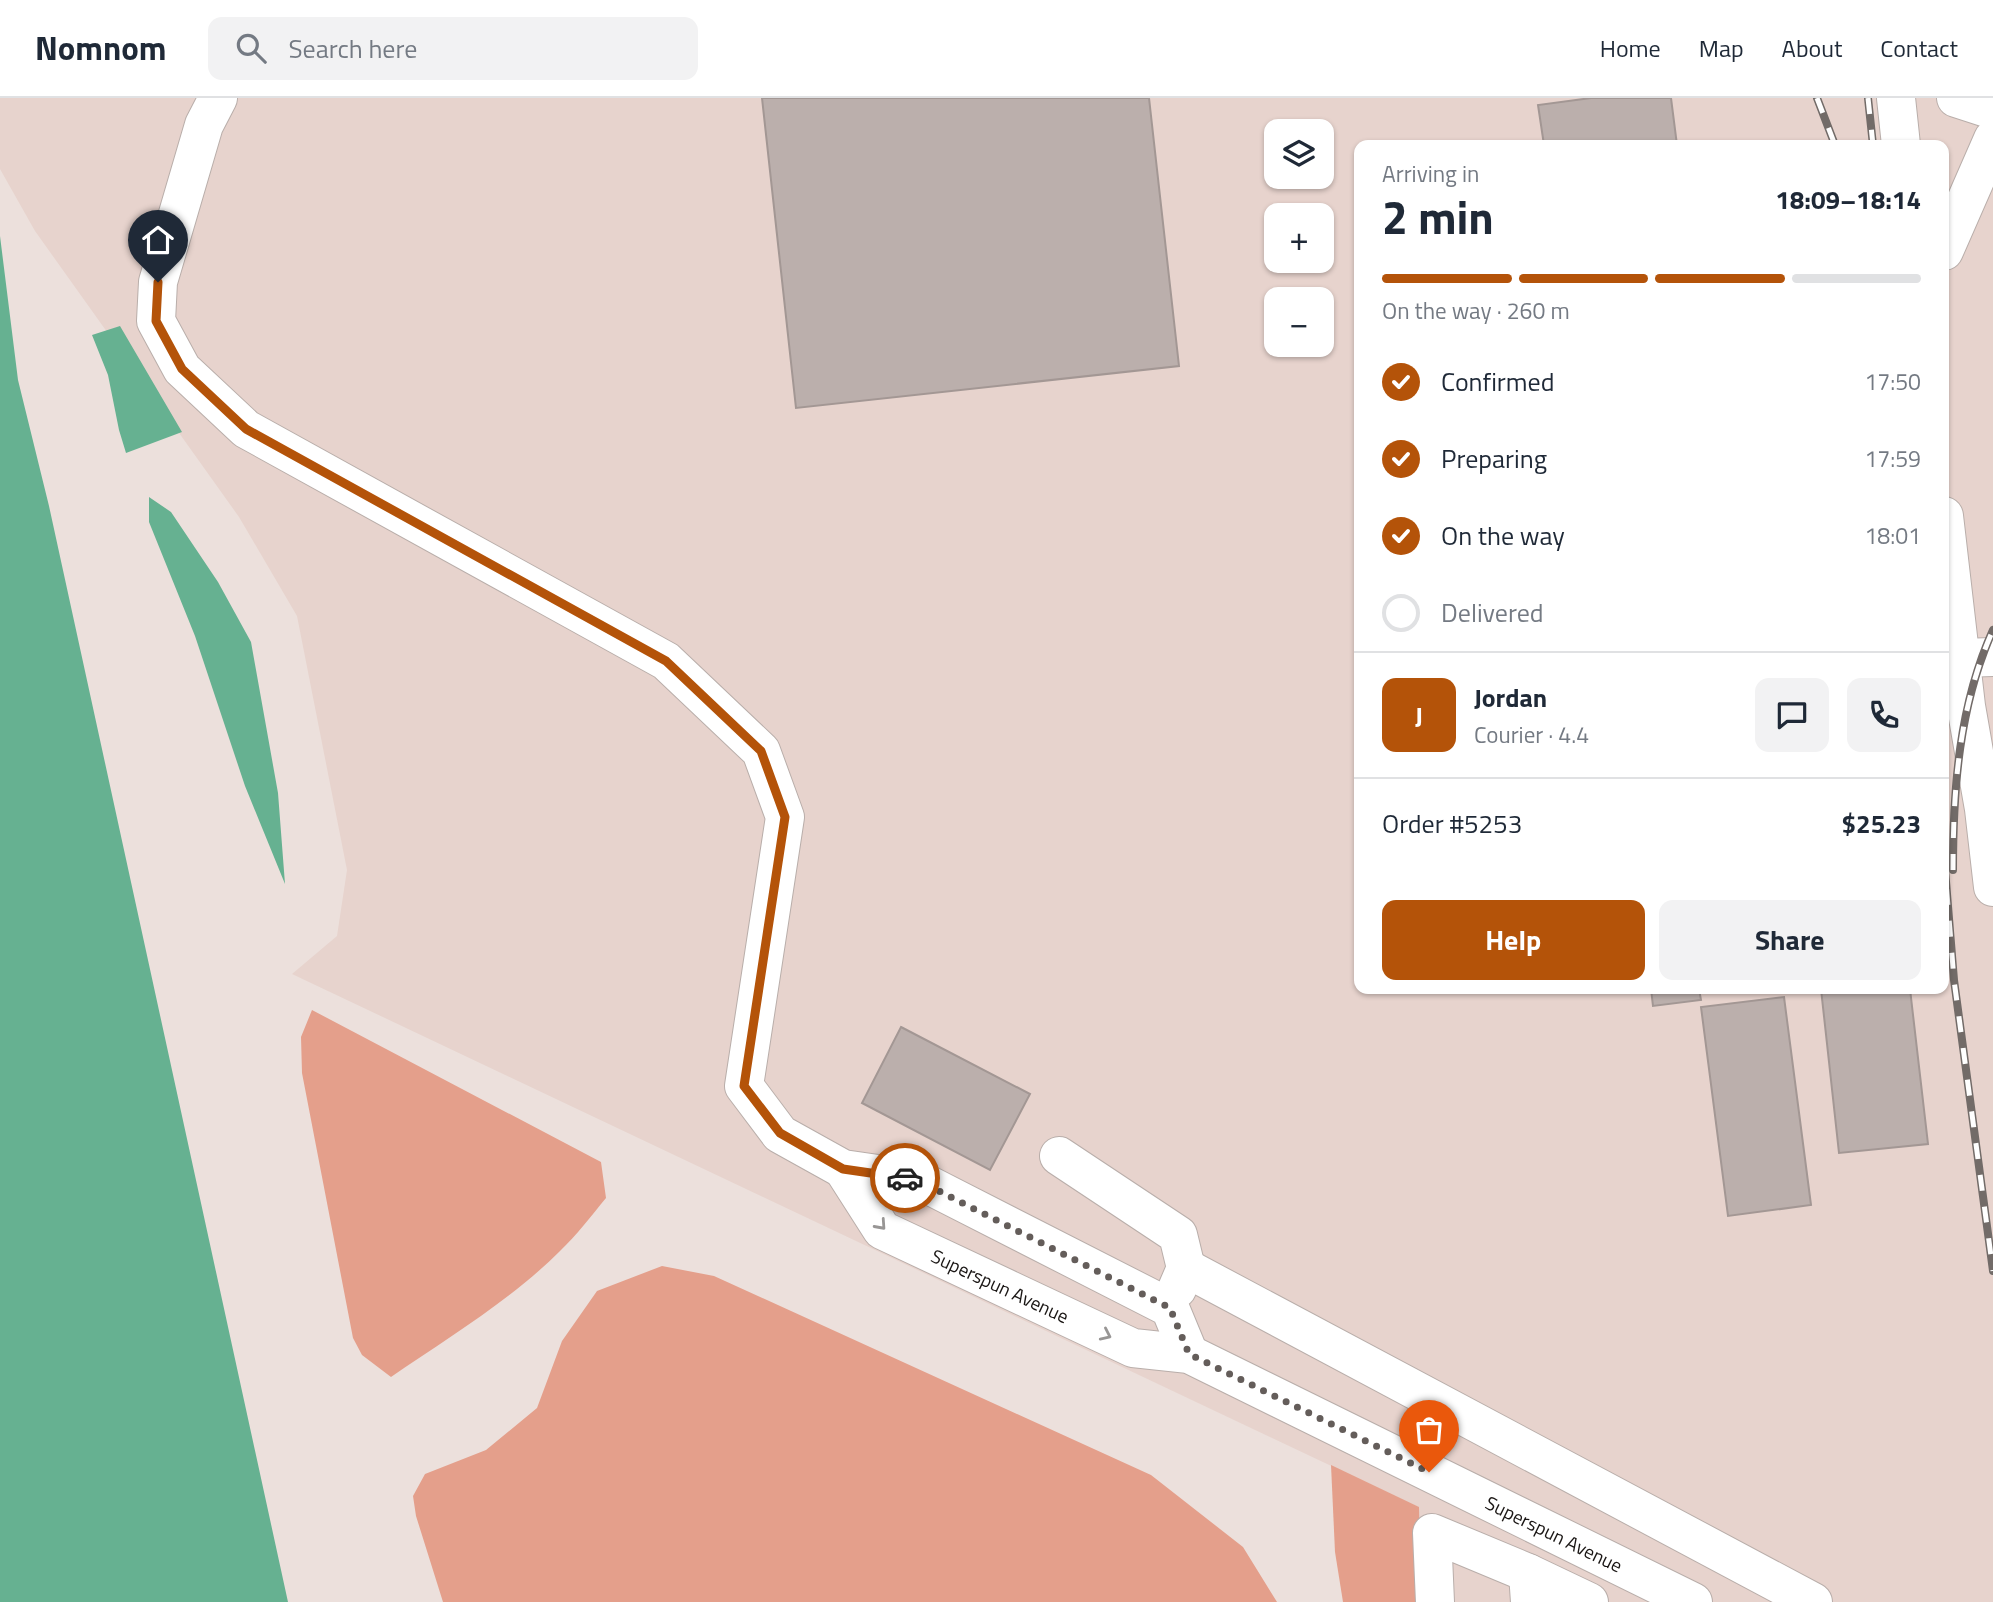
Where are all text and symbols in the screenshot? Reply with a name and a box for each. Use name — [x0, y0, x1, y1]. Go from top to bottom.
search box — [208, 17, 698, 80]
text: Nomnom — [35, 23, 166, 73]
icon: search — [232, 29, 270, 67]
text: Search here — [288, 29, 417, 68]
text: Home — [1600, 30, 1661, 66]
text: Map — [1699, 30, 1744, 66]
text: About — [1782, 30, 1842, 66]
text: Contact — [1880, 30, 1958, 66]
map controls — [1264, 119, 1334, 357]
button: layers — [1264, 119, 1334, 189]
text: Arriving in — [1382, 156, 1479, 191]
text: 18:09–18:14 — [1775, 180, 1921, 219]
text: 2 min — [1382, 182, 1494, 252]
button: + — [1264, 203, 1334, 273]
pin — [128, 210, 188, 282]
icon: home — [139, 221, 177, 259]
button: − — [1264, 287, 1334, 357]
text: On the way · 260 m — [1382, 293, 1570, 328]
text: Confirmed — [1441, 362, 1555, 401]
icon: check — [1382, 363, 1420, 401]
text: 17:50 — [1864, 364, 1921, 399]
text: Preparing — [1441, 439, 1547, 478]
icon: check — [1382, 440, 1420, 478]
text: 17:59 — [1864, 441, 1921, 476]
text: On the way — [1441, 516, 1565, 555]
icon: check — [1382, 517, 1420, 555]
text: 18:01 — [1864, 518, 1921, 553]
text: Delivered — [1441, 593, 1544, 632]
text: Jordan — [1474, 678, 1547, 717]
button: chat — [1755, 678, 1829, 752]
button: phone — [1847, 678, 1921, 752]
text: J — [1415, 696, 1423, 735]
text: Courier · 4.4 — [1474, 717, 1589, 752]
text: Order #5253 — [1382, 804, 1522, 843]
text: $25.23 — [1842, 804, 1921, 843]
button: Help — [1382, 900, 1645, 980]
button: Share — [1659, 900, 1921, 980]
courier — [870, 1143, 940, 1213]
icon: car — [886, 1159, 924, 1197]
one-way arrow — [873, 1217, 885, 1230]
street label: Superspun Avenue — [926, 1241, 1074, 1330]
one-way arrow — [1099, 1327, 1111, 1341]
pin — [1399, 1400, 1459, 1472]
icon: bag — [1410, 1411, 1448, 1449]
street label: Superspun Avenue — [1481, 1488, 1628, 1579]

